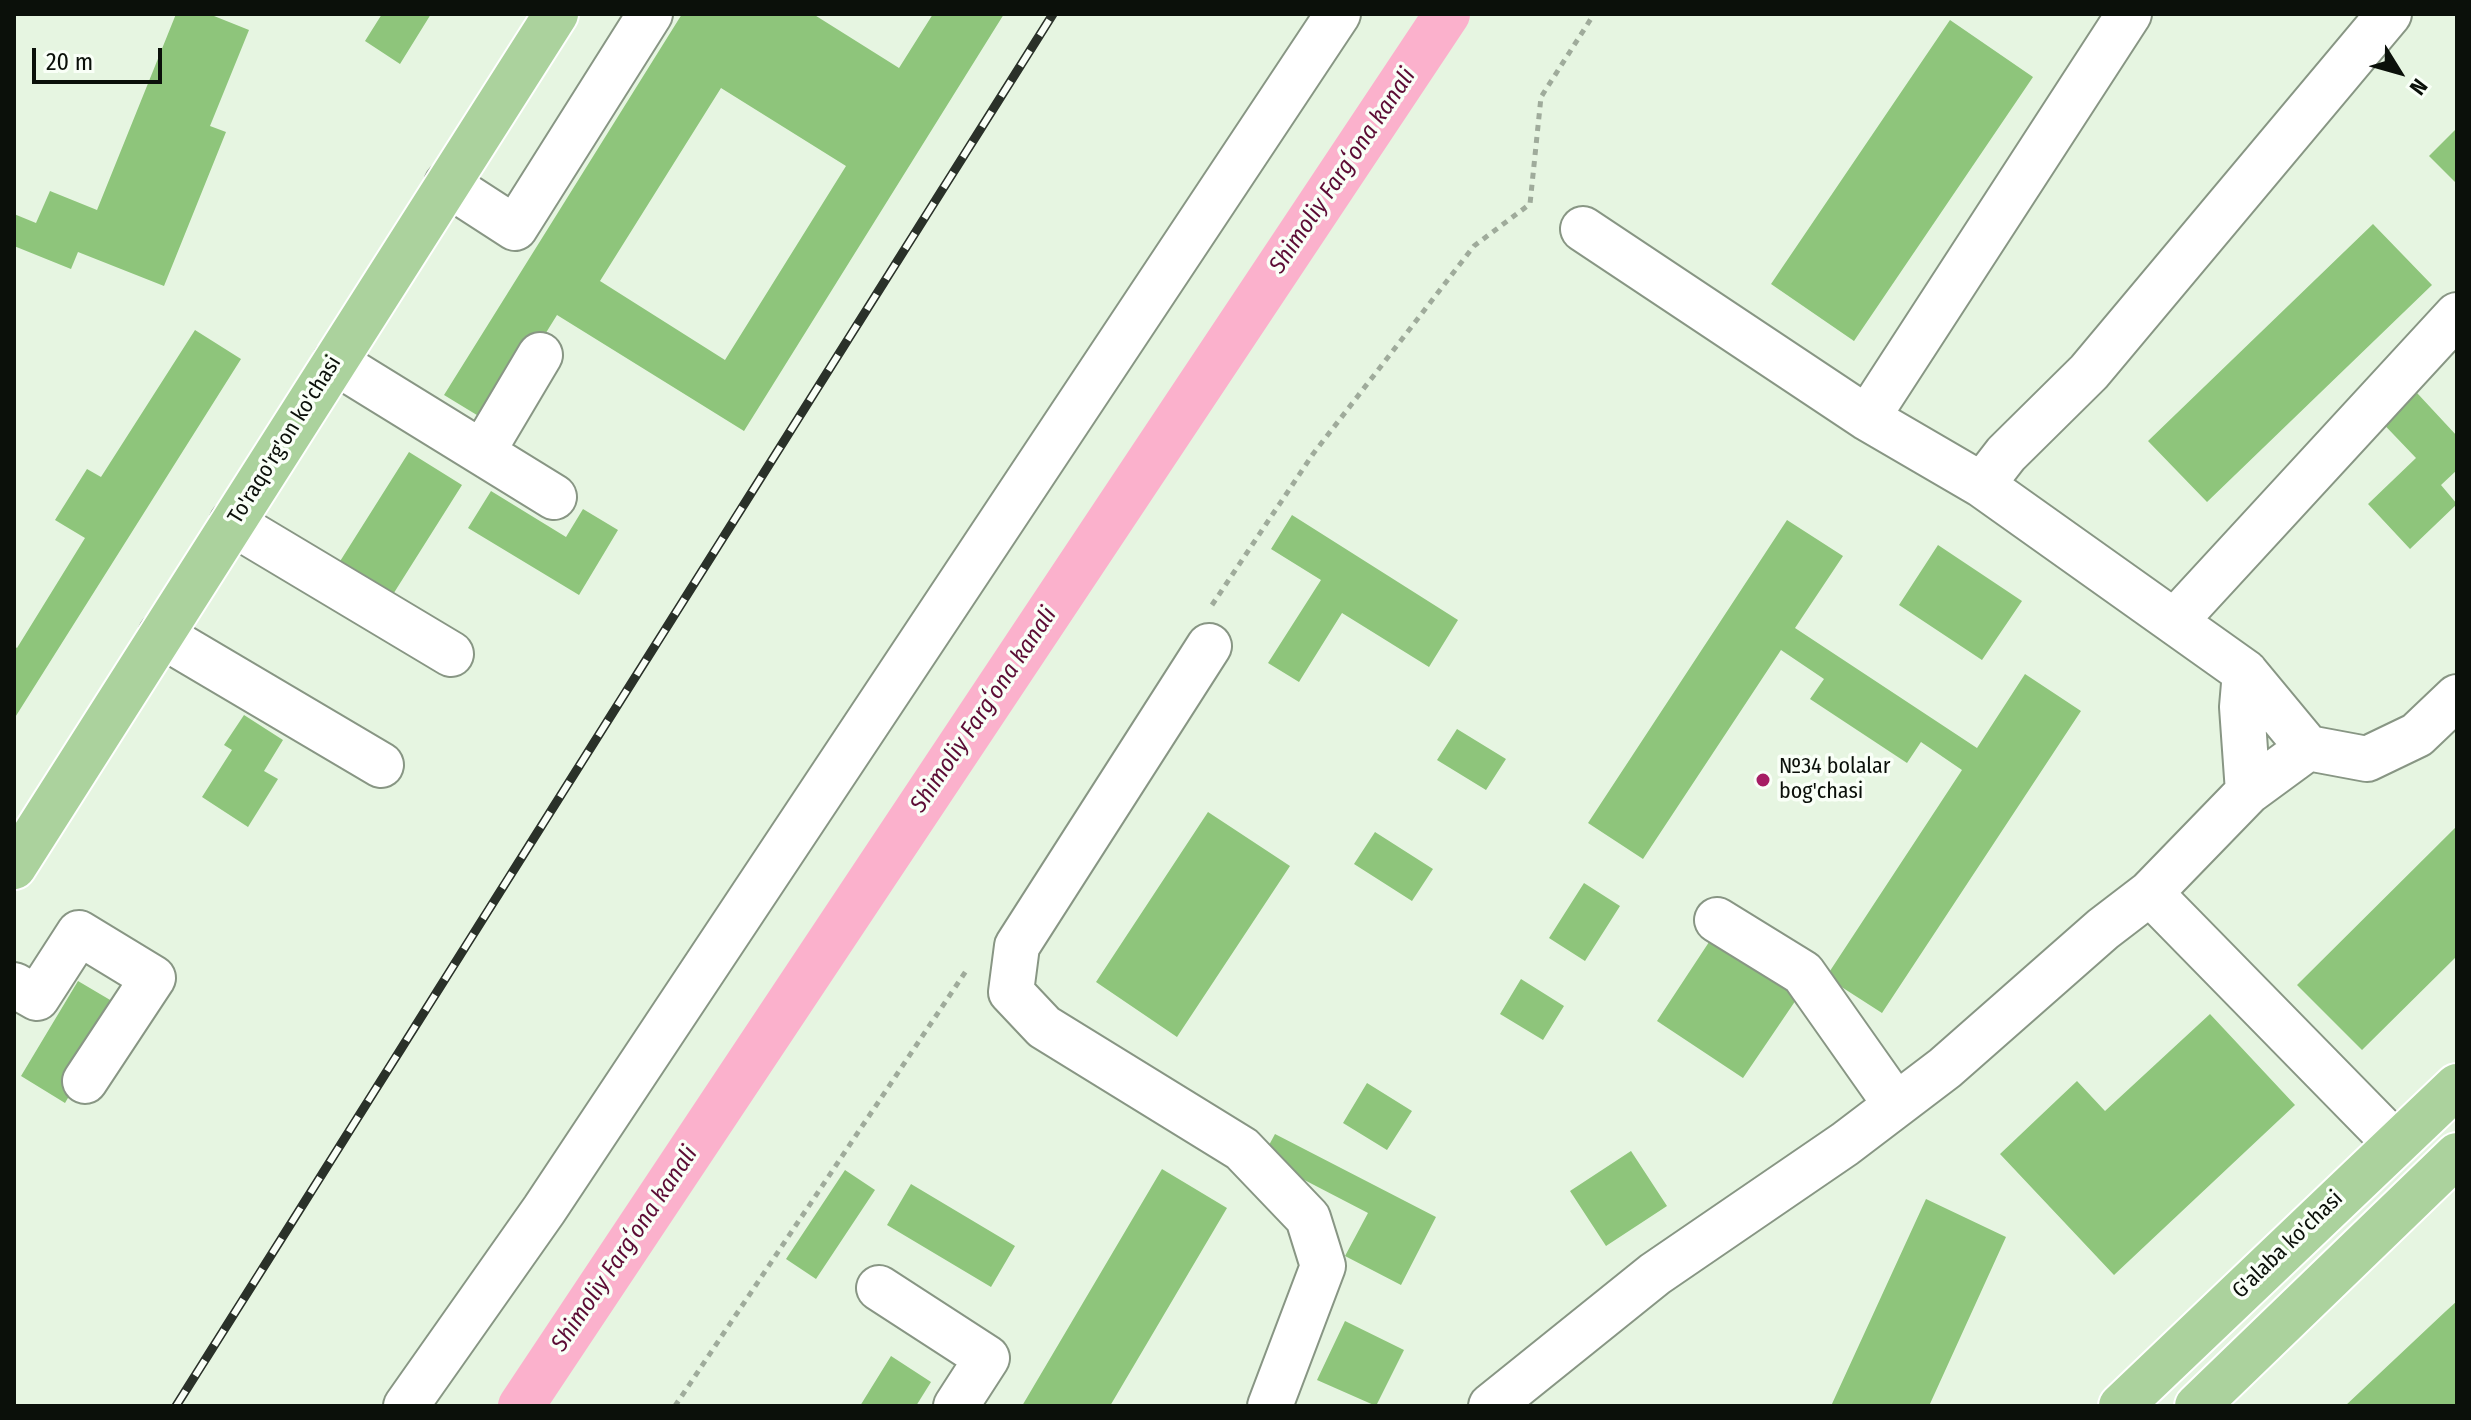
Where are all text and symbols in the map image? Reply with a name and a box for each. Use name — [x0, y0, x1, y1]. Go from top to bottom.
scale bar — [36, 32, 166, 82]
north arrow — [2359, 32, 2439, 112]
text: 20 m — [46, 48, 93, 76]
water label: Shimoliy Fargʻona kanali — [1264, 63, 1422, 279]
text: N — [2404, 73, 2433, 100]
street label: To'raqo'rg'on ko'chasi — [223, 351, 347, 529]
water label: Shimoliy Fargʻona kanali — [905, 602, 1063, 818]
place label: №34 bolalar bog'chasi — [1779, 754, 1890, 806]
marker: №34 bolalar bog'chasi — [1754, 771, 1772, 789]
water label: Shimoliy Fargʻona kanali — [546, 1141, 704, 1357]
street label: G'alaba ko'chasi — [2227, 1186, 2349, 1304]

